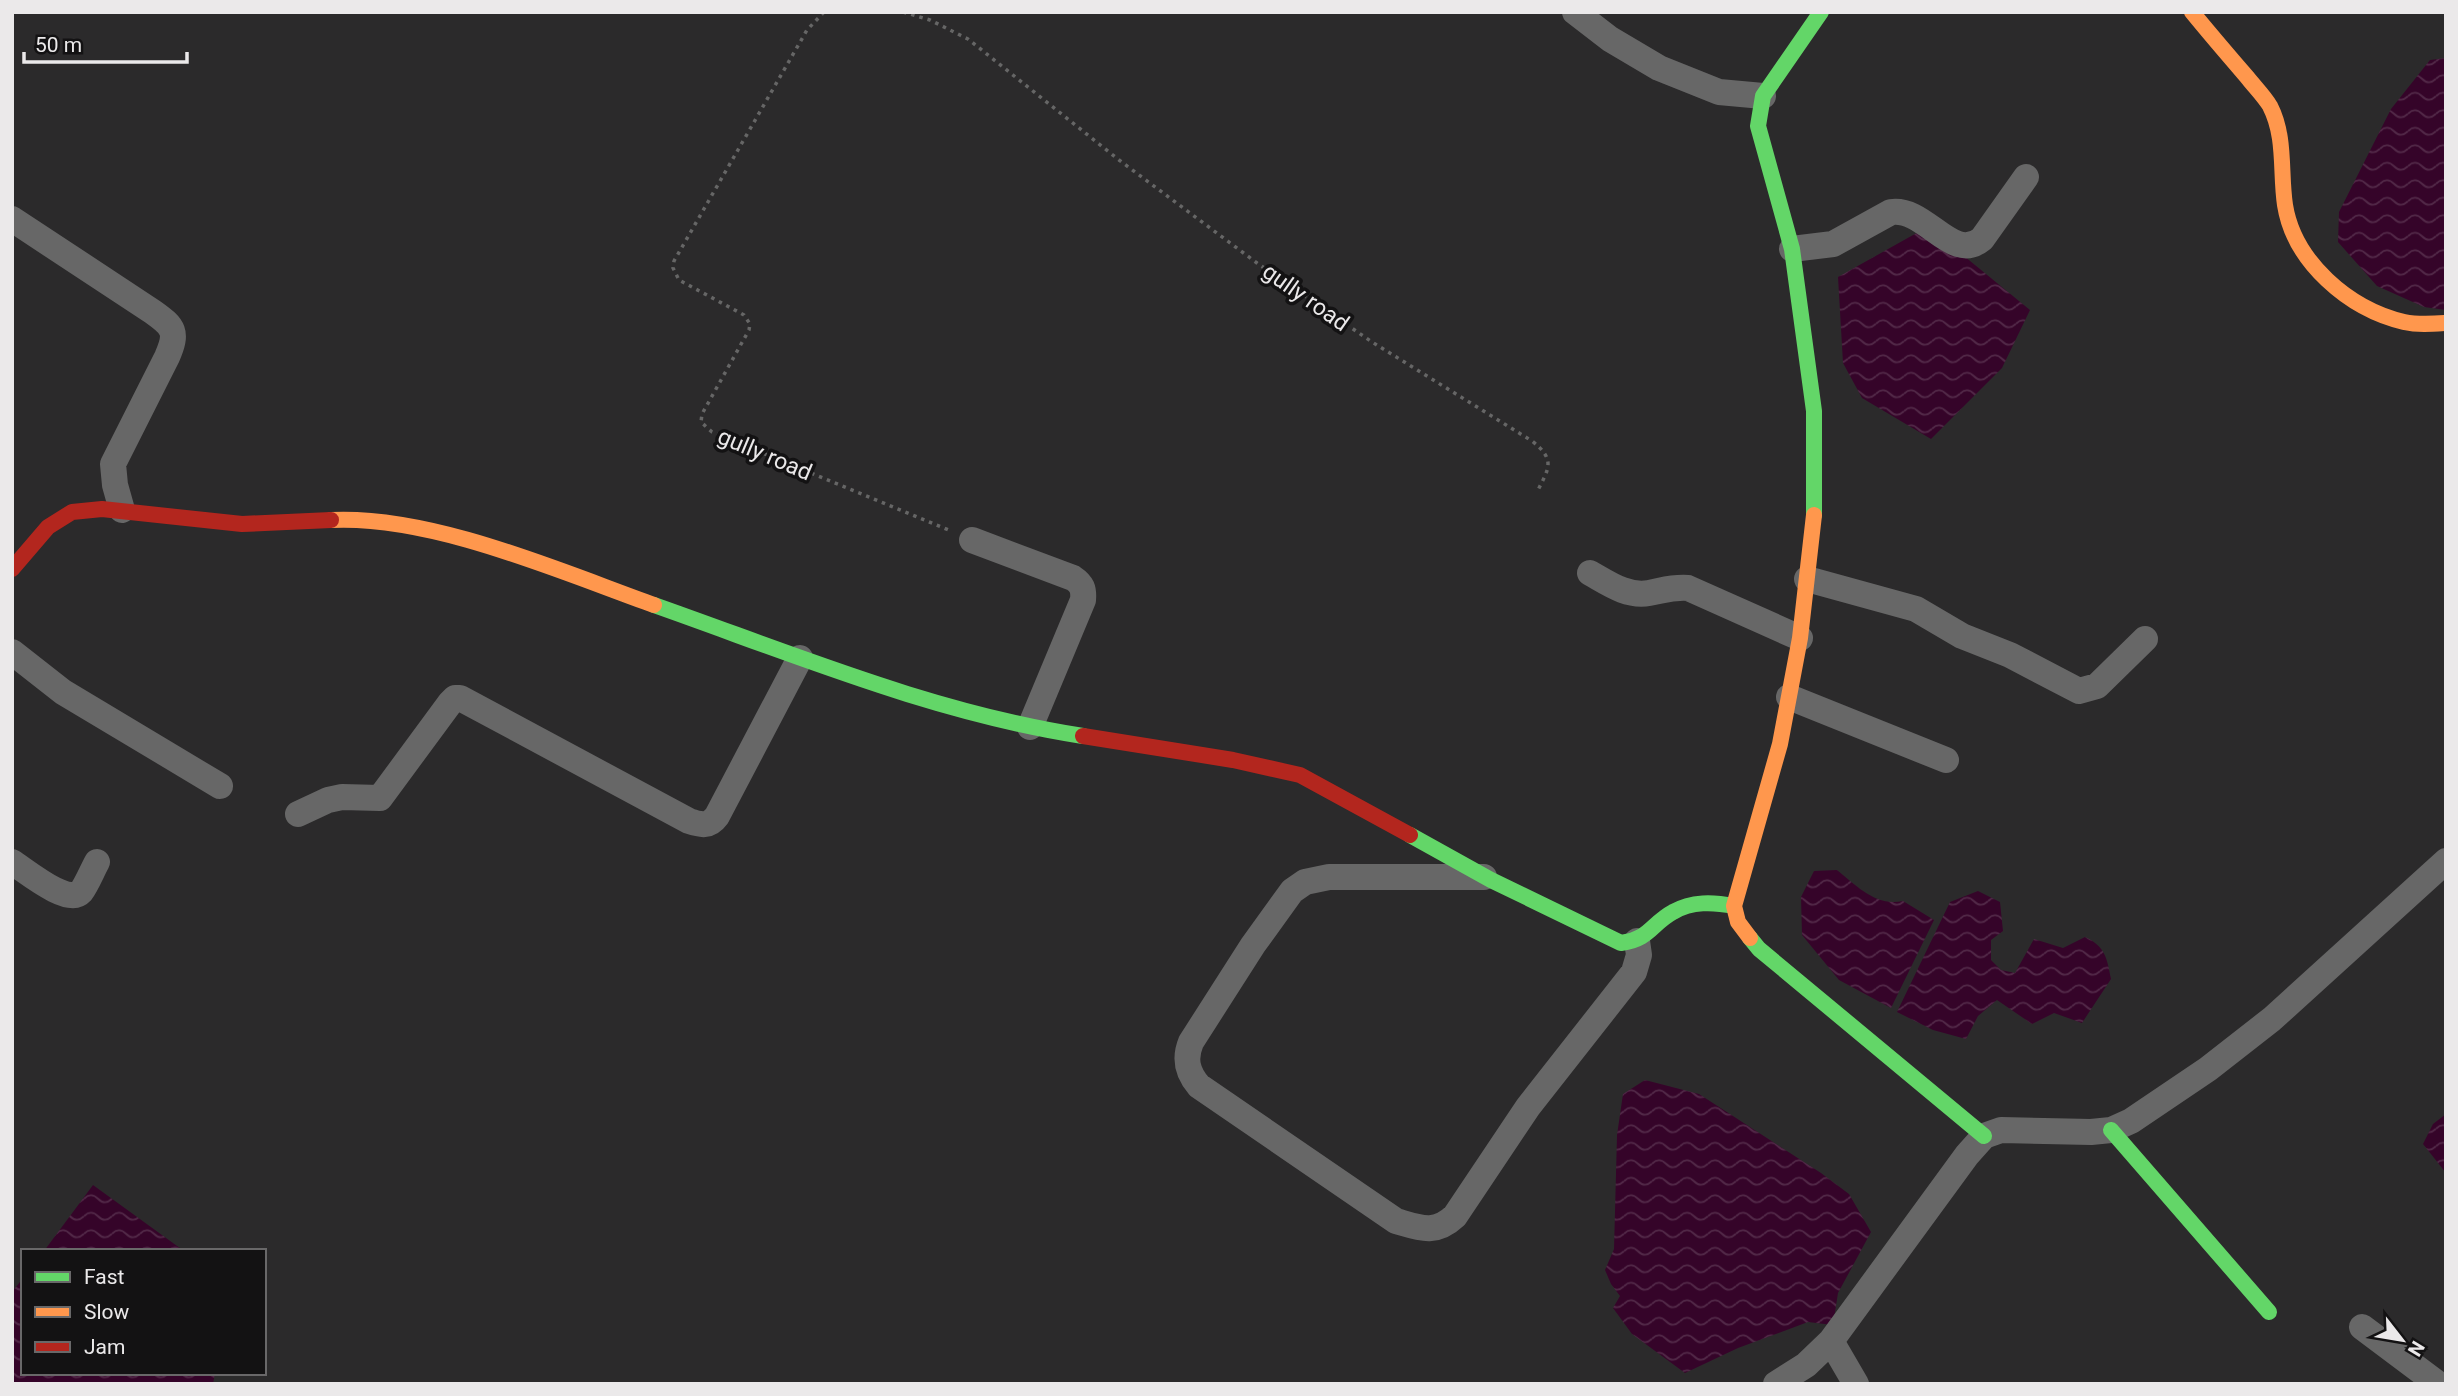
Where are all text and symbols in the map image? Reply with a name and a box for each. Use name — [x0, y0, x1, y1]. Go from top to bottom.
scale bar — [24, 21, 187, 65]
text: 50 m — [35, 33, 82, 57]
street label: gully road — [1257, 258, 1354, 337]
street label: gully road — [714, 423, 816, 486]
legend — [21, 1249, 266, 1375]
text: Fast — [84, 1265, 125, 1289]
text: Slow — [84, 1300, 130, 1324]
north arrow — [2367, 1305, 2437, 1375]
text: Jam — [84, 1335, 125, 1359]
text: N — [2403, 1337, 2429, 1360]

